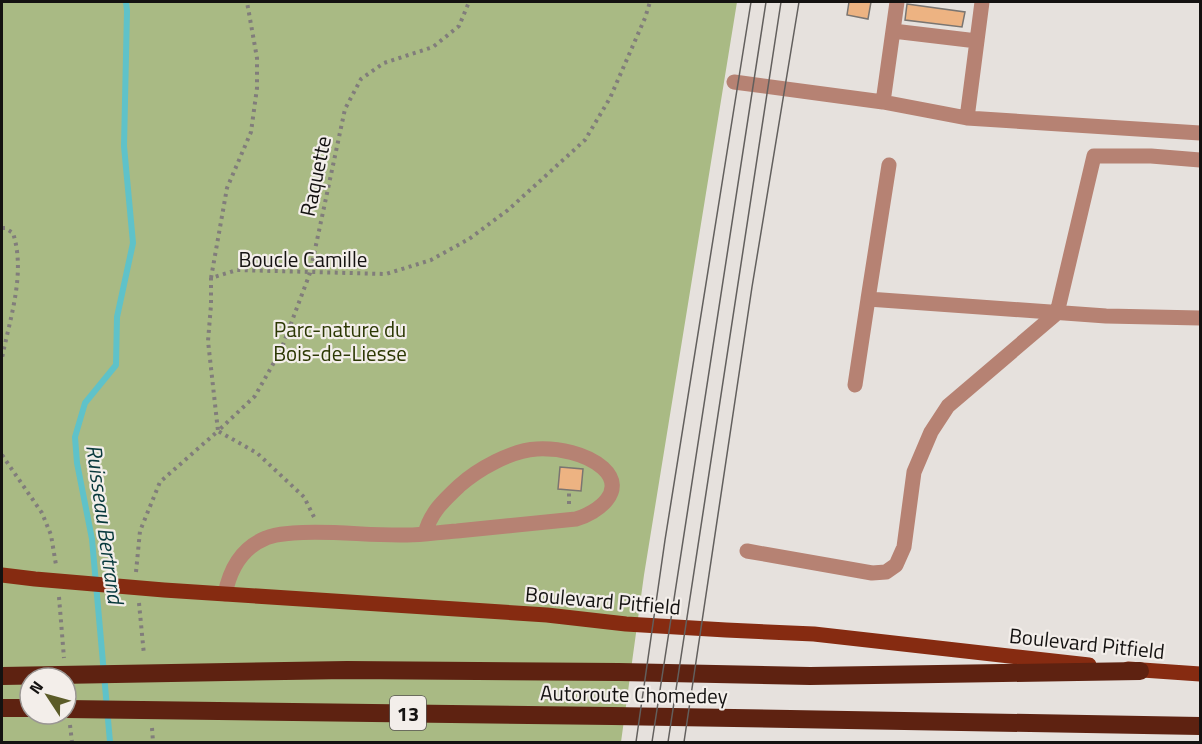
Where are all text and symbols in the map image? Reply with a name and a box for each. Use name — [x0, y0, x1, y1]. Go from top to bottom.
street label: Raquette — [291, 133, 339, 219]
street label: Boucle Camille — [239, 243, 367, 275]
park label: Parc-nature du Bois-de-Liesse — [273, 313, 407, 369]
water label: Ruisseau Bertrand — [77, 442, 133, 609]
street label: Boulevard Pitfield — [524, 577, 682, 623]
street label: Boulevard Pitfield — [1008, 619, 1166, 667]
north arrow — [18, 666, 78, 726]
text: N — [23, 676, 49, 699]
street label: Autoroute Chomedey — [540, 676, 728, 712]
road number: 13 — [390, 696, 426, 730]

